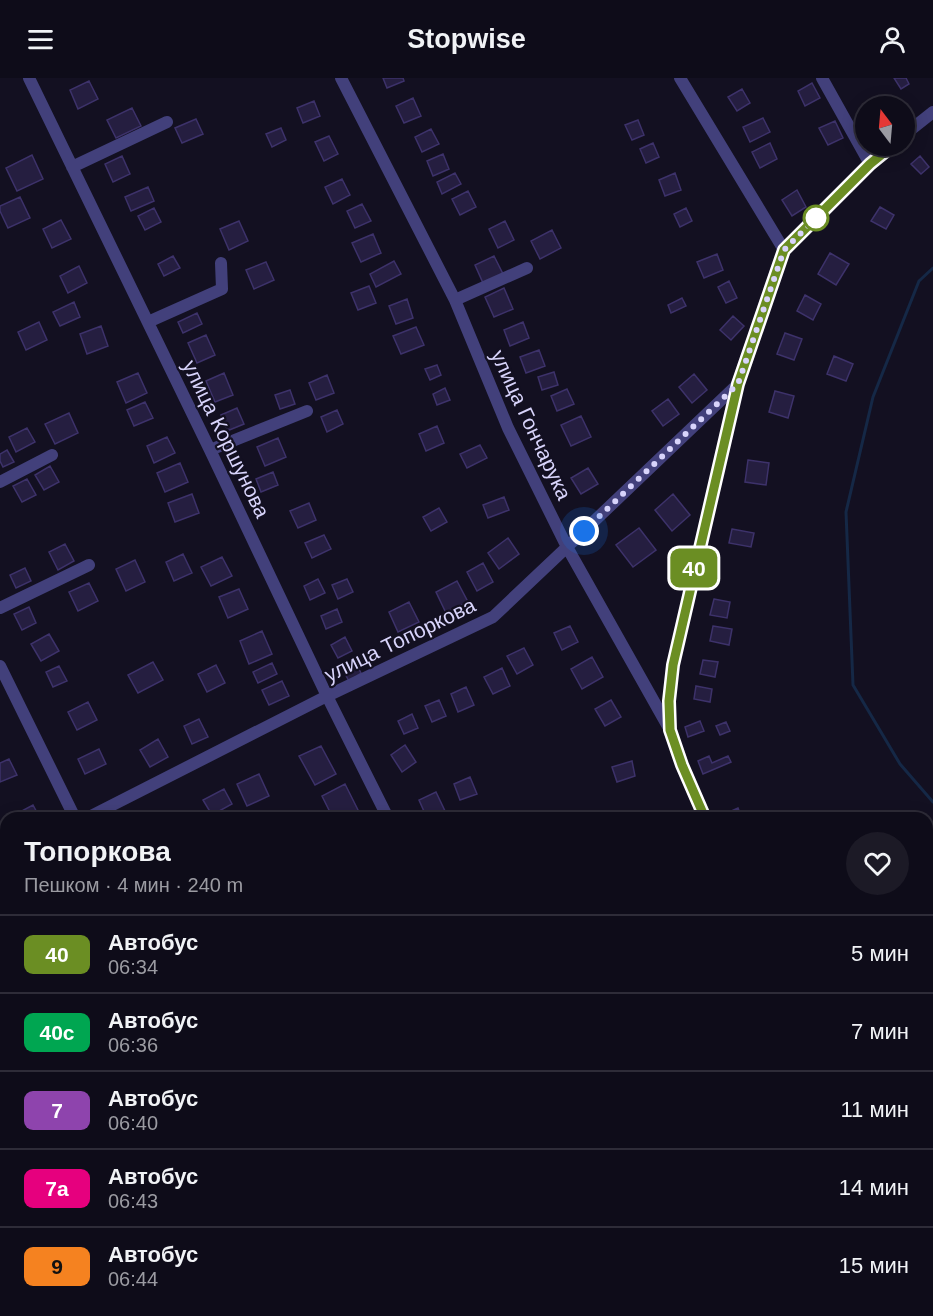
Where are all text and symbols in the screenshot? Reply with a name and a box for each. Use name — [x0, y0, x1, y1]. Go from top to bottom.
icon: menu — [24, 23, 57, 56]
icon: person — [876, 23, 909, 56]
text: Stopwise — [407, 24, 526, 54]
north arrow — [855, 96, 915, 156]
map controls — [855, 96, 915, 156]
unlabelled marker — [803, 205, 829, 231]
street label: улица Гончарука — [487, 346, 576, 504]
street label: улица Коршунова — [178, 356, 275, 522]
your location — [569, 516, 599, 546]
line badge: 40 — [667, 548, 721, 588]
text: 40 — [682, 557, 706, 580]
street label: улица Топоркова — [321, 593, 479, 686]
button: heart — [846, 832, 909, 895]
text: Топоркова — [24, 836, 171, 867]
text: Пешком · 4 мин · 240 m — [24, 874, 243, 896]
text: Автобус — [108, 930, 198, 955]
text: 5 мин — [851, 941, 909, 966]
text: 40 — [45, 943, 69, 966]
text: 06:34 — [108, 956, 158, 978]
text: Автобус — [108, 1008, 198, 1033]
text: 7 мин — [851, 1019, 909, 1044]
text: 40с — [39, 1021, 75, 1044]
text: 06:36 — [108, 1034, 158, 1056]
text: Автобус — [108, 1086, 198, 1111]
text: 11 мин — [840, 1097, 909, 1122]
text: 7 — [51, 1099, 63, 1122]
text: 06:40 — [108, 1112, 158, 1134]
text: Автобус — [108, 1164, 198, 1189]
text: 14 мин — [839, 1175, 909, 1200]
text: 7а — [45, 1177, 69, 1200]
text: 06:43 — [108, 1190, 158, 1212]
text: Автобус — [108, 1242, 198, 1267]
text: 15 мин — [839, 1253, 909, 1278]
text: 9 — [51, 1255, 63, 1278]
text: 06:44 — [108, 1268, 158, 1290]

